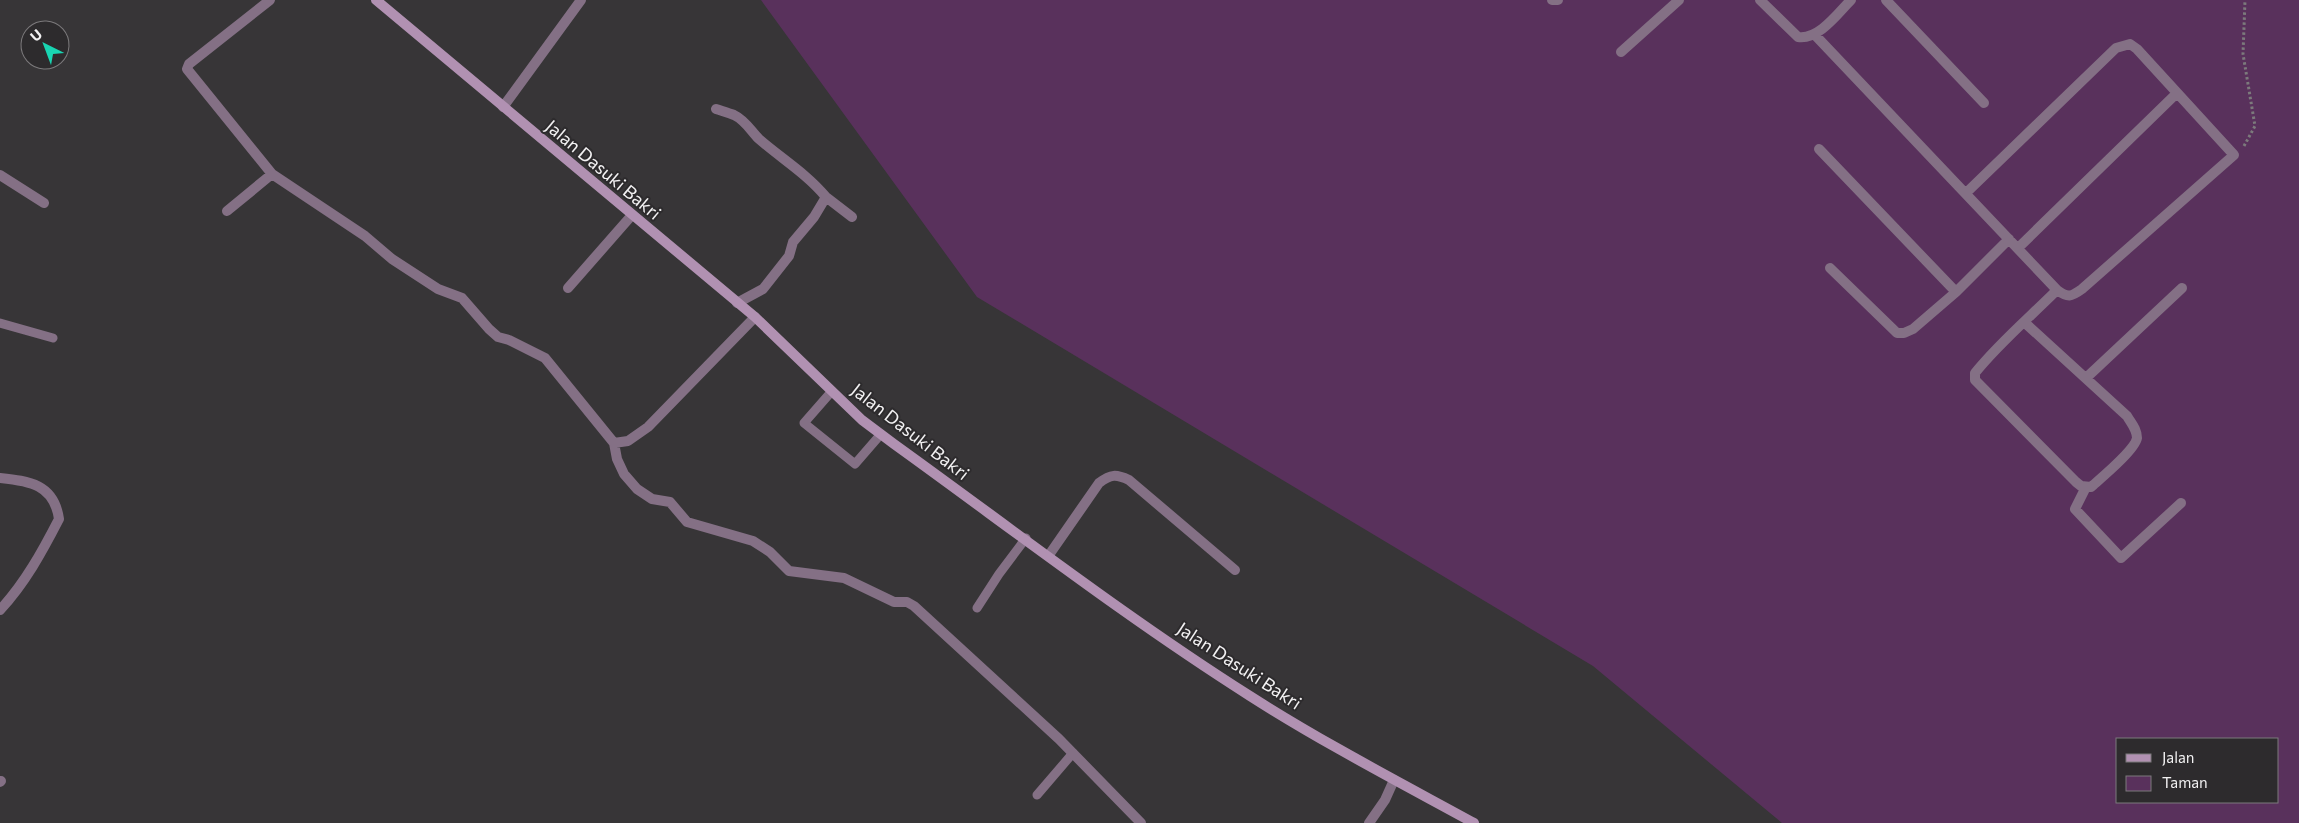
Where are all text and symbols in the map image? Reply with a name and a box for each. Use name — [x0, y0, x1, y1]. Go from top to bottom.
north arrow — [20, 20, 70, 70]
text: U — [26, 25, 45, 45]
street label: Jalan Dasuki Bakri — [542, 115, 666, 224]
street label: Jalan Dasuki Bakri — [847, 378, 974, 484]
street label: Jalan Dasuki Bakri — [1173, 617, 1306, 714]
legend — [2116, 738, 2279, 803]
text: Jalan — [2162, 748, 2194, 766]
text: Taman — [2162, 773, 2208, 791]

